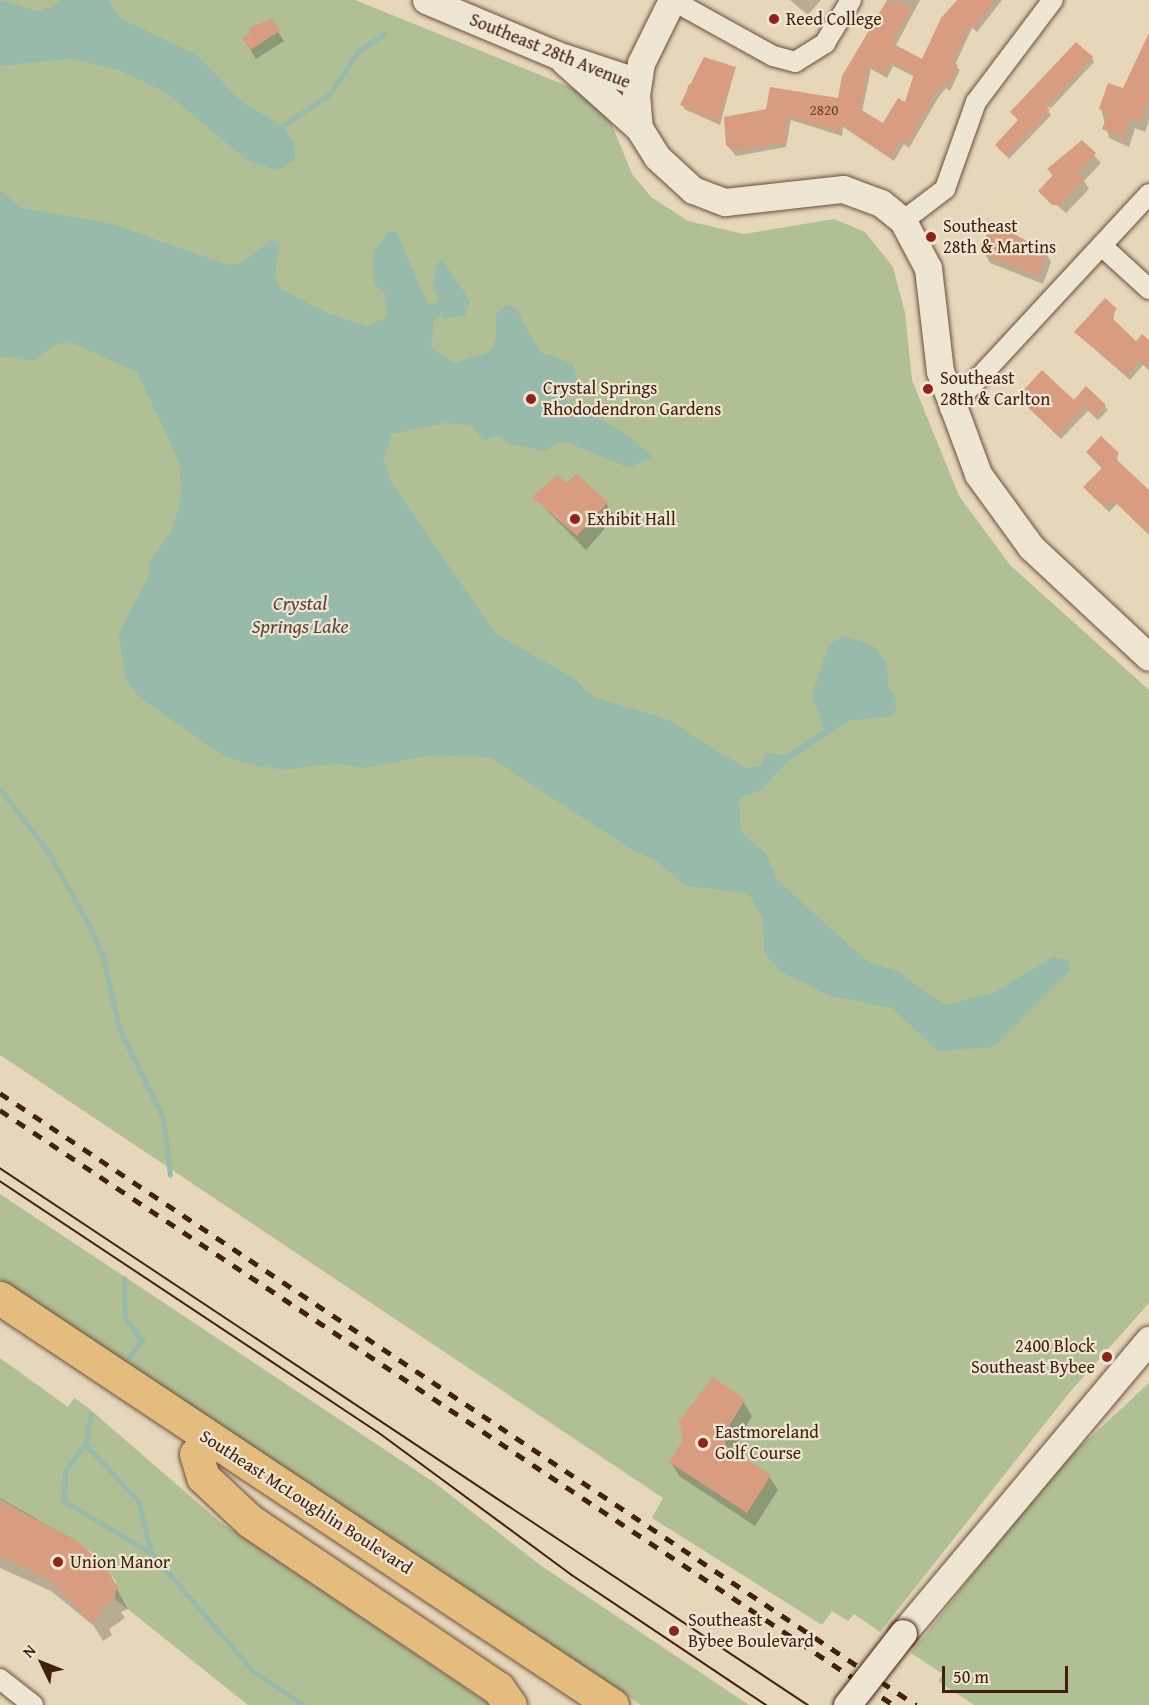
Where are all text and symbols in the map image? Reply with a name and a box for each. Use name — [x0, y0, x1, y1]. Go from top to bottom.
place label: Reed College — [786, 8, 882, 30]
street label: Southeast 28th Avenue — [466, 9, 634, 93]
marker: Reed College — [767, 12, 781, 26]
house number: 2820 — [810, 101, 838, 119]
place label: Southeast 28th & Martins — [943, 216, 1056, 258]
marker: Southeast 28th & Martins — [924, 230, 938, 244]
place label: Southeast 28th & Carlton — [940, 368, 1050, 410]
place label: Crystal Springs Rhododendron Gardens — [543, 378, 721, 420]
marker: Southeast 28th & Carlton — [921, 382, 935, 396]
marker: Crystal Springs Rhododendron Gardens — [524, 392, 538, 406]
place label: Exhibit Hall — [587, 508, 676, 530]
marker: Exhibit Hall — [568, 512, 582, 526]
water label: Crystal Springs Lake — [251, 591, 349, 638]
place label: 2400 Block Southeast Bybee — [971, 1336, 1095, 1378]
marker: 2400 Block Southeast Bybee — [1100, 1350, 1114, 1364]
place label: Eastmoreland Golf Course — [715, 1422, 819, 1464]
street label: Southeast McLoughlin Boulevard — [196, 1425, 416, 1579]
marker: Eastmoreland Golf Course — [696, 1436, 710, 1450]
place label: Union Manor — [70, 1551, 170, 1573]
marker: Union Manor — [51, 1555, 65, 1569]
place label: Southeast Bybee Boulevard — [688, 1610, 814, 1652]
marker: Southeast Bybee Boulevard — [665, 1622, 683, 1640]
north arrow — [12, 1633, 72, 1693]
text: N — [16, 1639, 41, 1663]
scale bar — [945, 1654, 1071, 1692]
text: 50 m — [953, 1663, 989, 1690]

